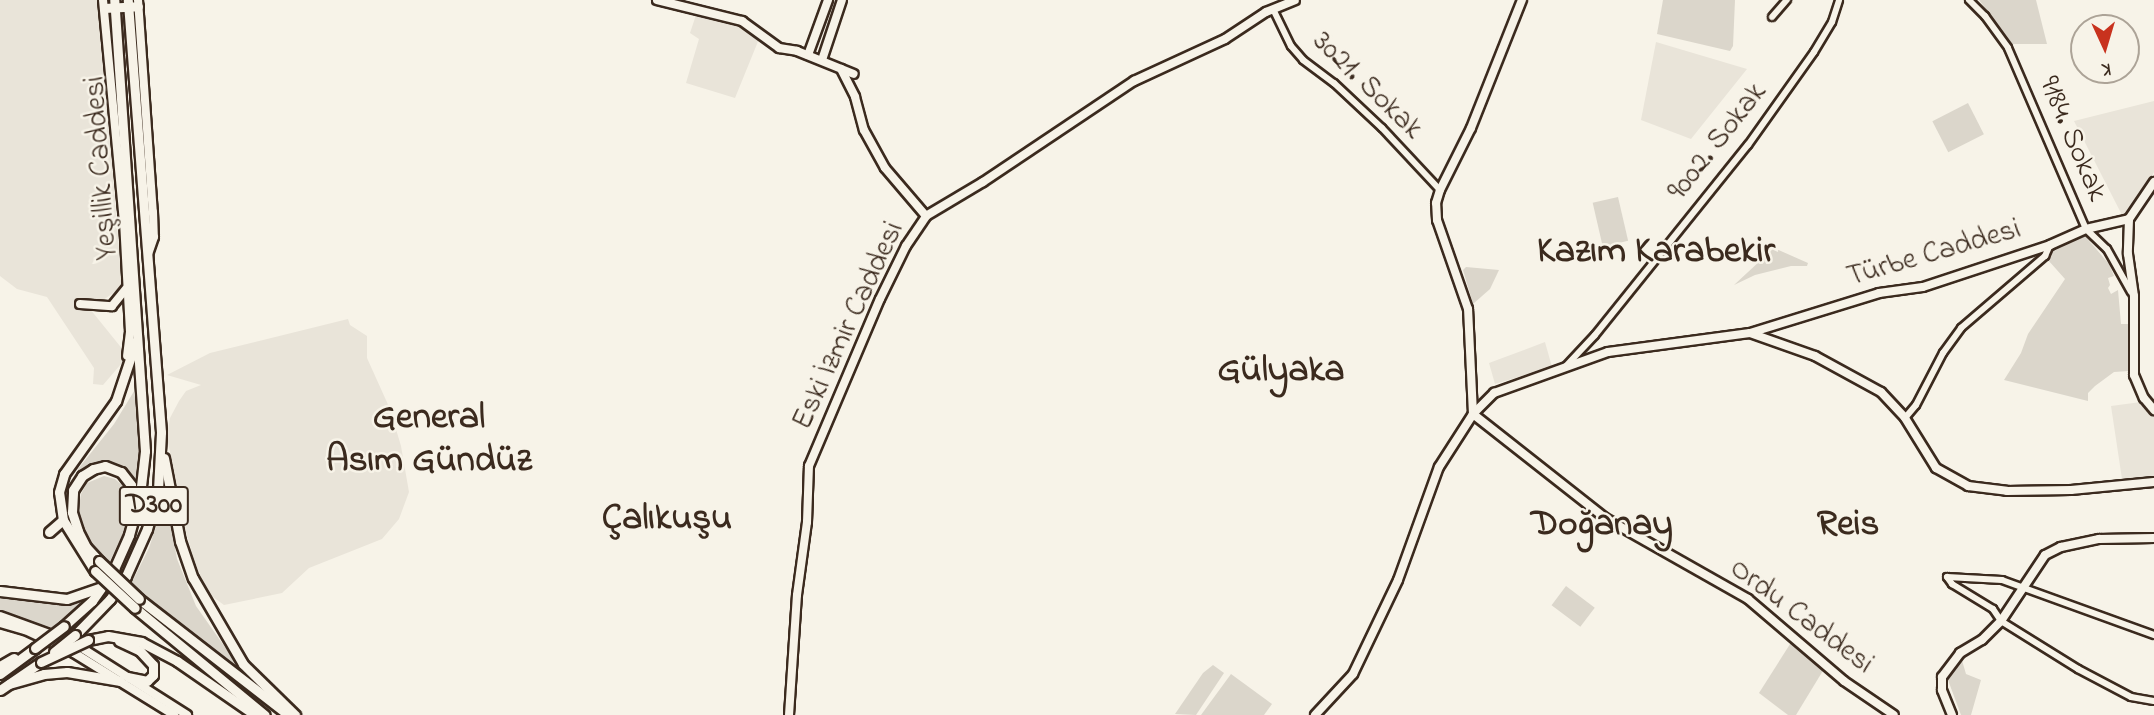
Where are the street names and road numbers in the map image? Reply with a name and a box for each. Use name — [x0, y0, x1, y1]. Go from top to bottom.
street label: 3021. Sokak — [1304, 24, 1430, 148]
street label: 9184. Sokak — [2030, 71, 2114, 207]
street label: Yeşillik Caddesi — [78, 75, 126, 261]
street label: 9002. Sokak — [1661, 76, 1775, 208]
street label: Türbe Caddesi — [1843, 212, 2025, 296]
street label: Eski İzmir Caddesi — [785, 216, 913, 436]
road number: D300 — [117, 482, 191, 530]
street label: Ordu Caddesi — [1722, 551, 1880, 683]

